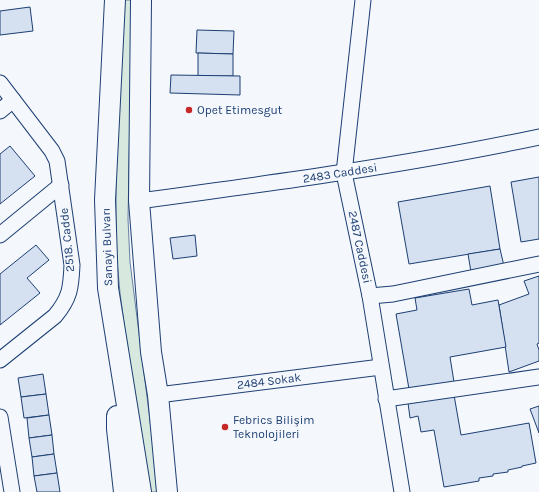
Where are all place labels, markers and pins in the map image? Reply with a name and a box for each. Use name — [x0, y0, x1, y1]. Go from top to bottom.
place label: Opet Etimesgut — [197, 103, 283, 117]
marker: Opet Etimesgut — [184, 105, 194, 115]
place label: Febrics Bilişim Teknolojileri — [233, 413, 315, 441]
marker: Febrics Bilişim Teknolojileri — [220, 422, 230, 432]

